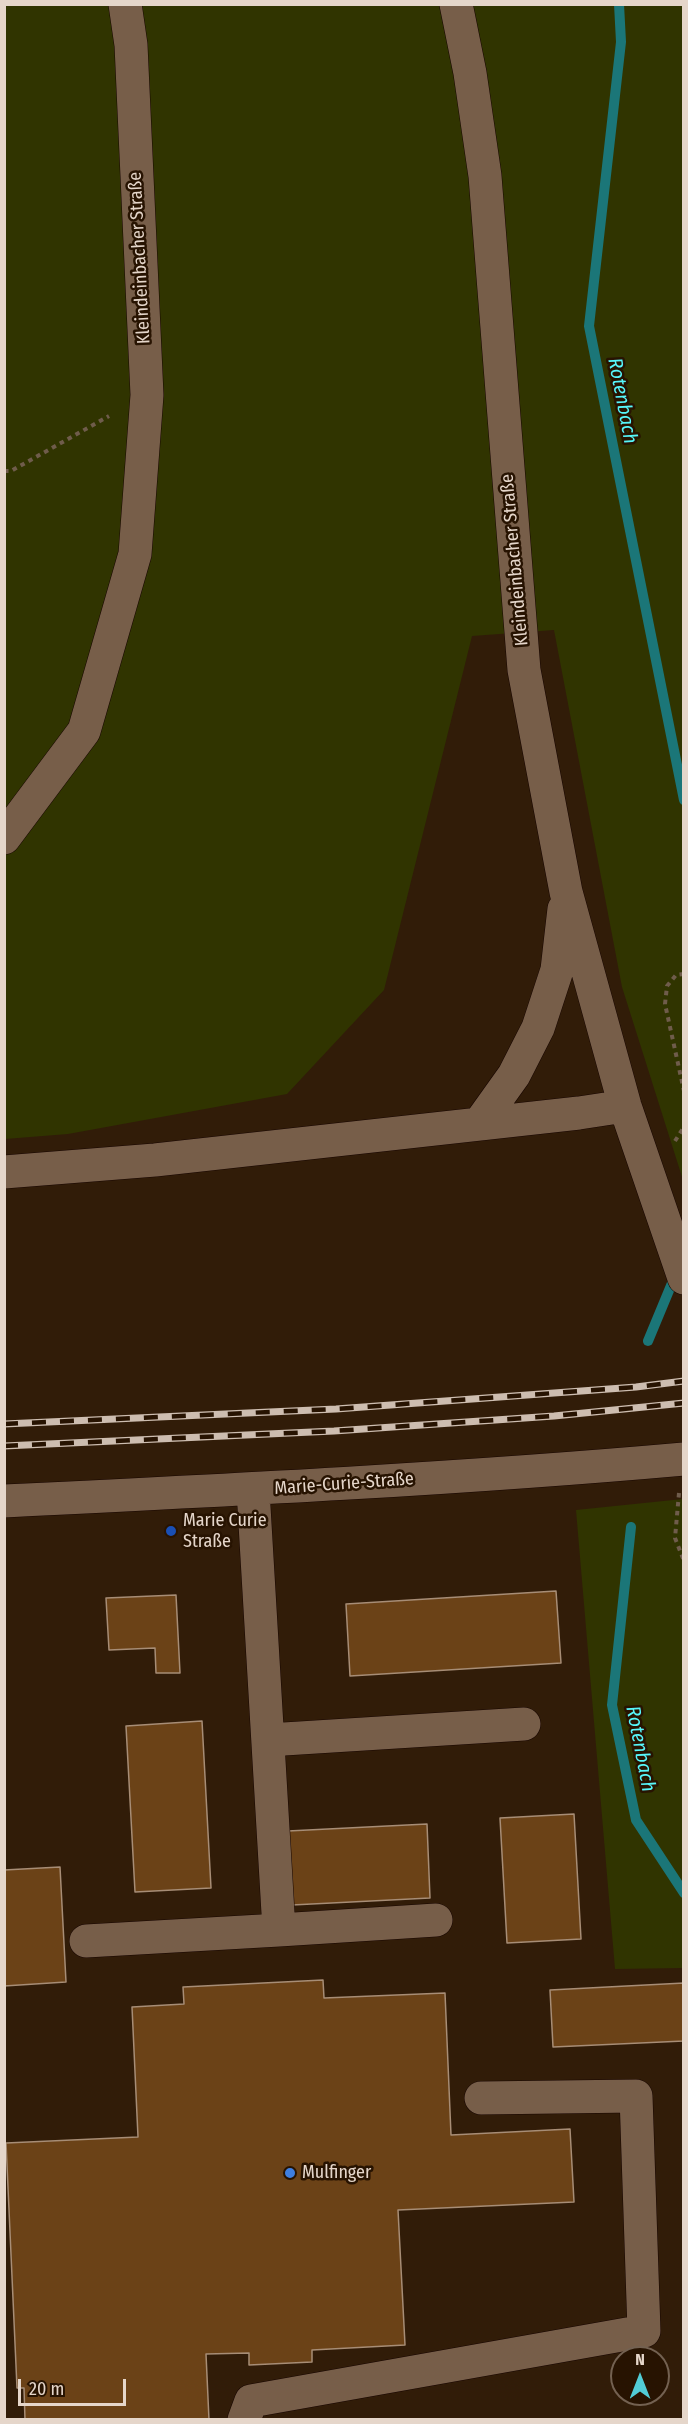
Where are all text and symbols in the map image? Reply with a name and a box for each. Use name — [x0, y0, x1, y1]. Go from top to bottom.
street label: Kleindeinbacher Straße — [125, 171, 155, 345]
water label: Rotenbach — [602, 356, 642, 446]
street label: Kleindeinbacher Straße — [497, 473, 533, 647]
street label: Marie-Curie-Straße — [274, 1468, 414, 1500]
place label: Marie Curie Straße — [183, 1510, 267, 1552]
marker: Marie Curie Straße — [164, 1524, 178, 1538]
water label: Rotenbach — [620, 1704, 660, 1794]
place label: Mulfinger — [302, 2162, 371, 2184]
marker: Mulfinger — [283, 2166, 297, 2180]
north arrow — [610, 2346, 670, 2406]
text: N — [635, 2350, 645, 2369]
scale bar — [21, 2367, 129, 2405]
text: 20 m — [29, 2378, 64, 2400]

